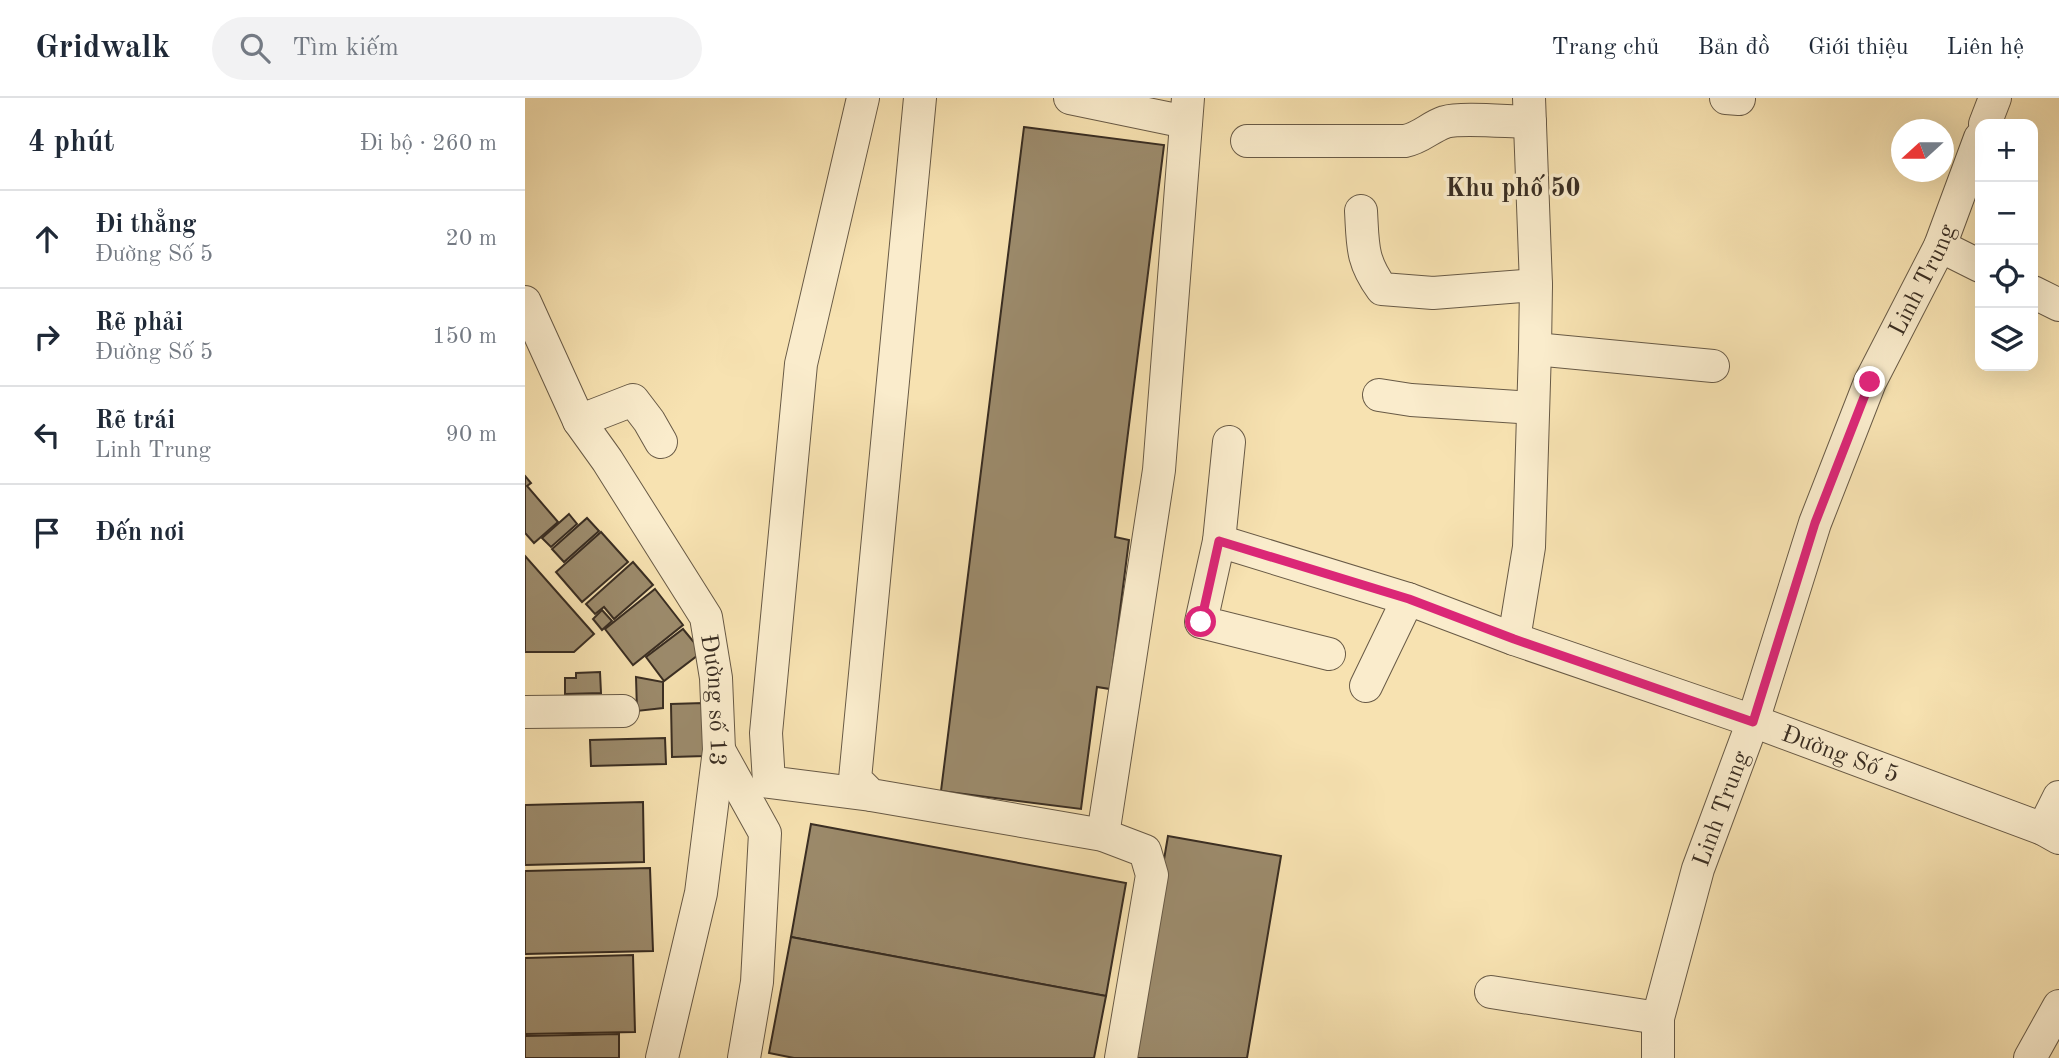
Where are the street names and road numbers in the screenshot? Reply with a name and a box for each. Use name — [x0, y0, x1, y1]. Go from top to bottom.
street label: Linh Trung — [1886, 221, 1961, 340]
street label: Đường số 13 — [695, 632, 729, 767]
street label: Đường Số 5 — [1778, 723, 1902, 788]
street label: Linh Trung — [1690, 748, 1755, 870]

